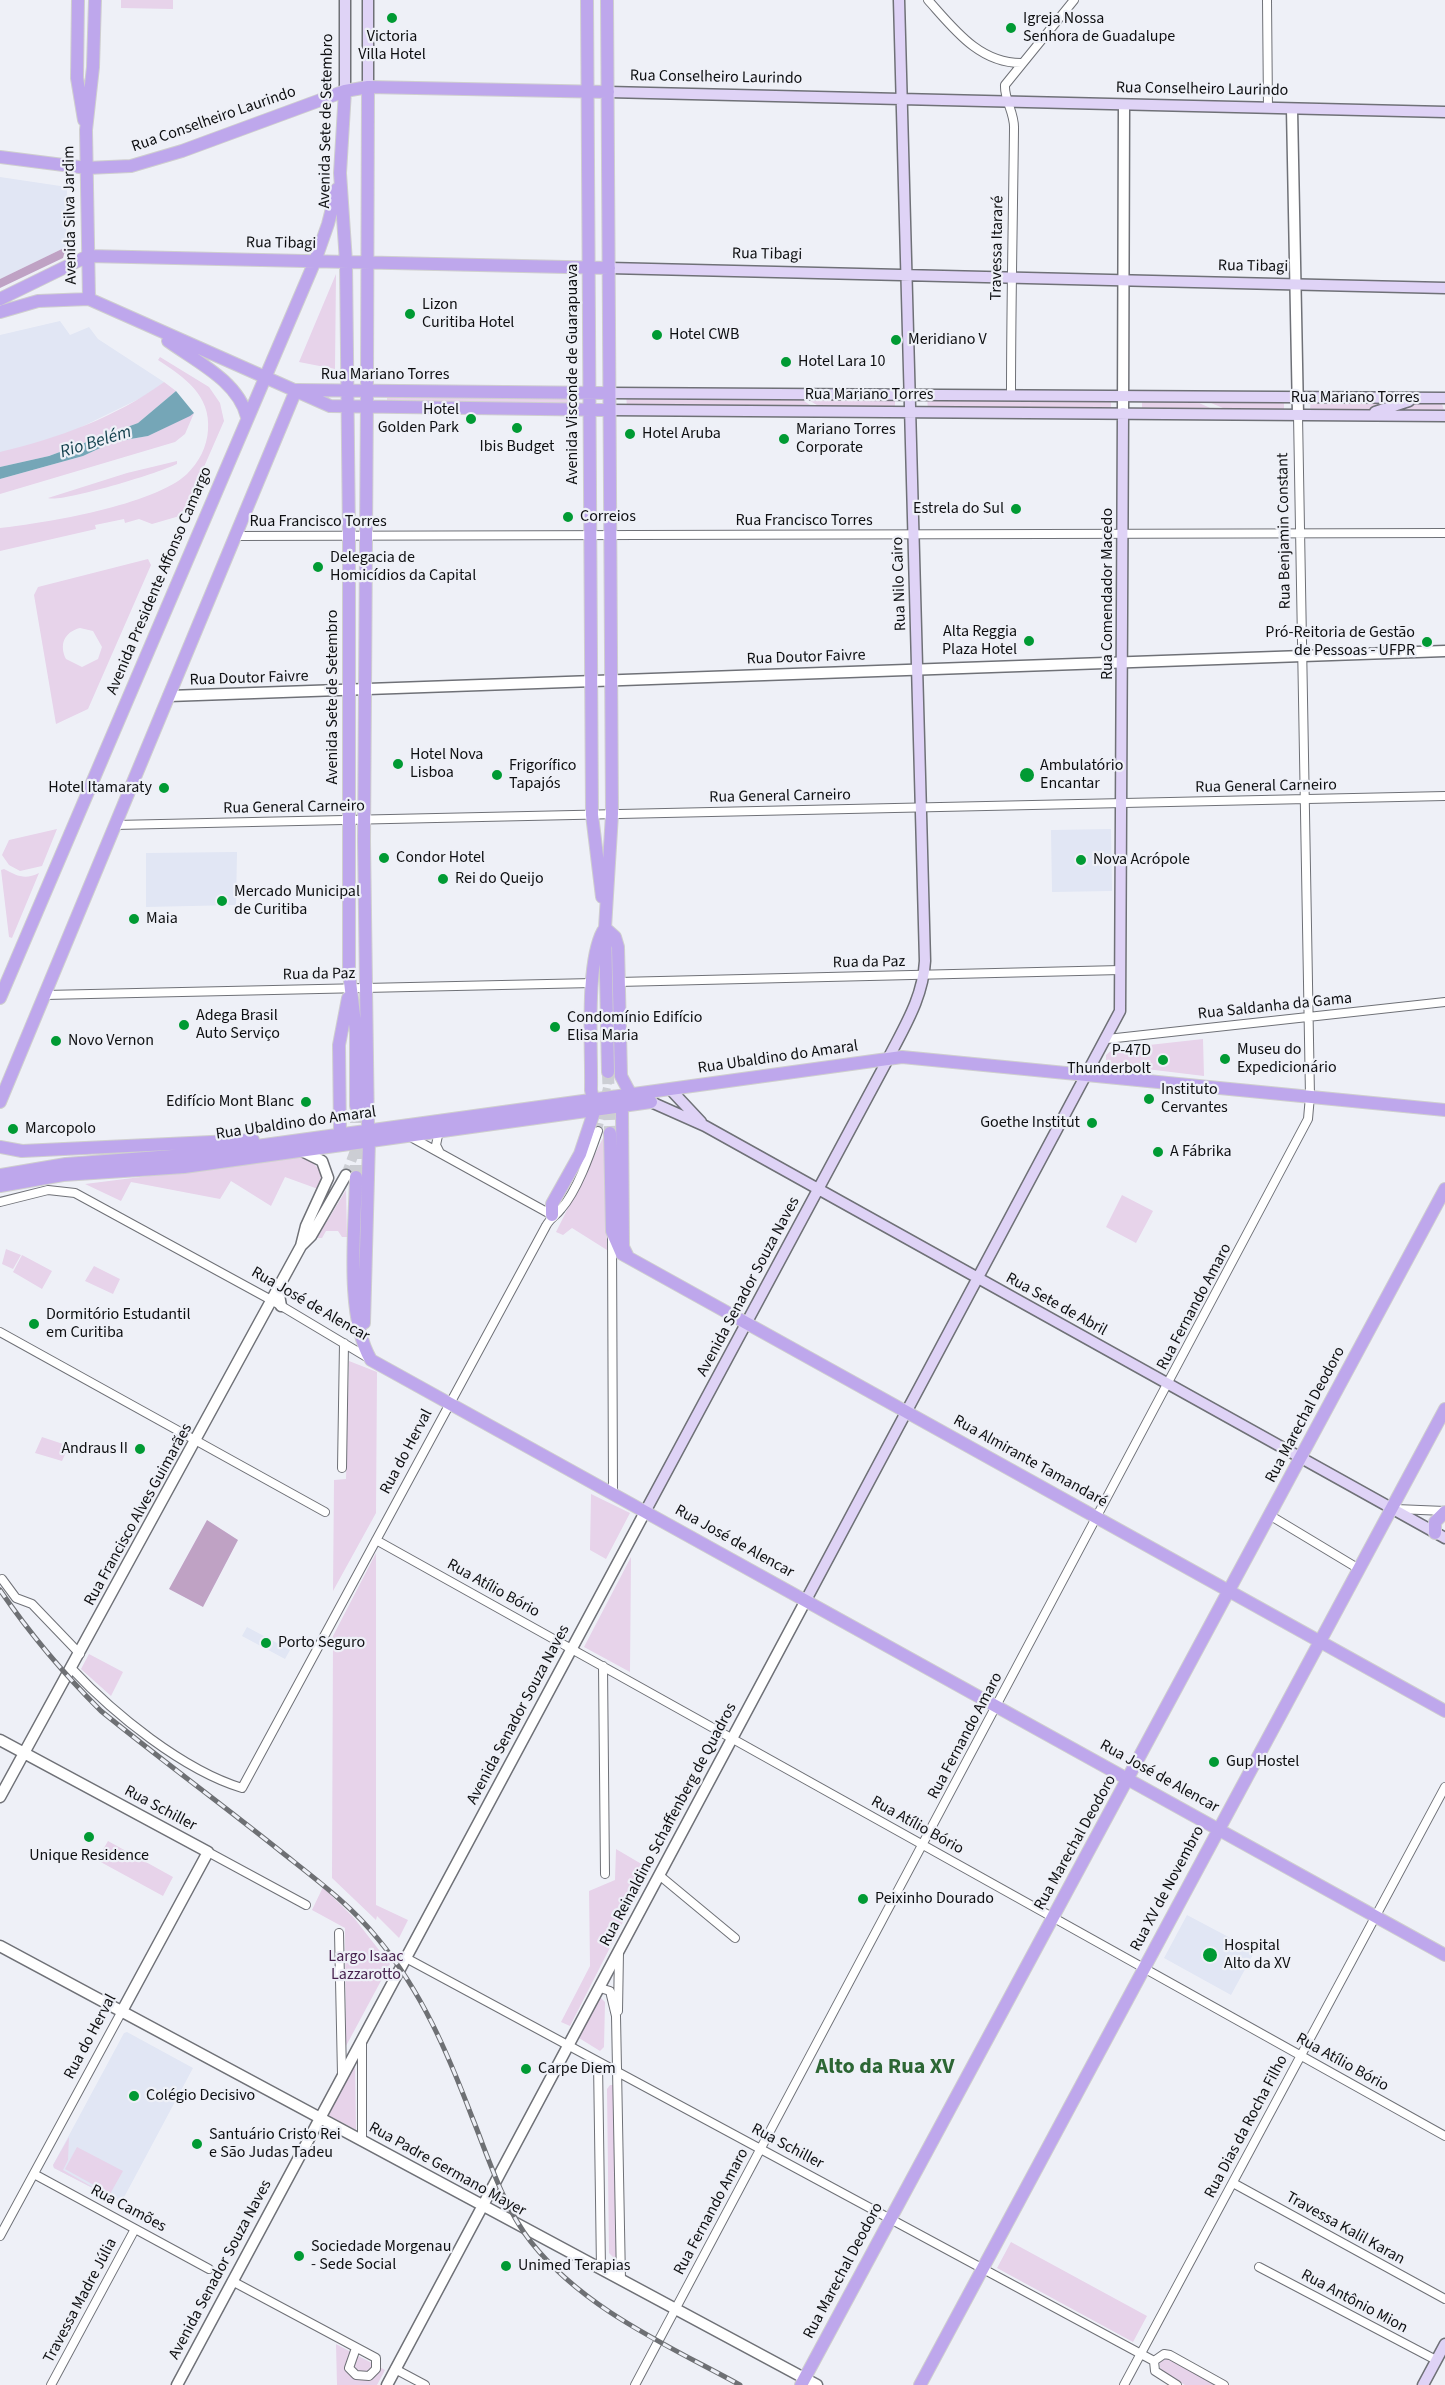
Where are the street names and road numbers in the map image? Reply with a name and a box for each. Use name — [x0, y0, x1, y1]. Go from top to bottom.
street label: Avenida Sete de Setembro — [316, 33, 338, 209]
street label: Rua Conselheiro Laurindo — [630, 67, 802, 89]
street label: Rua Conselheiro Laurindo — [1116, 79, 1288, 101]
street label: Rua Conselheiro Laurindo — [129, 83, 299, 157]
street label: Avenida Silva Jardim — [60, 145, 82, 285]
street label: Travessa Itararé — [987, 195, 1009, 301]
street label: Rua Tibagi — [246, 234, 316, 254]
street label: Rua Tibagi — [732, 245, 802, 265]
street label: Rua Tibagi — [1218, 257, 1288, 277]
street label: Avenida Visconde de Guarapuava — [563, 264, 583, 484]
street label: Rua Mariano Torres — [321, 365, 449, 385]
street label: Rua Mariano Torres — [805, 385, 933, 405]
street label: Rua Mariano Torres — [1291, 388, 1419, 408]
street label: Rua Benjamin Constant — [1274, 453, 1296, 609]
street label: Avenida Presidente Affonso Camargo — [103, 464, 217, 698]
street label: Rua Comendador Macedo — [1098, 508, 1118, 680]
street label: Rua Francisco Torres — [735, 511, 873, 531]
street label: Rua Francisco Torres — [249, 512, 387, 532]
street label: Rua Nilo Cairo — [889, 536, 911, 632]
street label: Avenida Sete de Setembro — [323, 609, 343, 785]
street label: Rua Doutor Faivre — [746, 646, 866, 670]
street label: Rua Doutor Faivre — [189, 667, 309, 691]
street label: Rua General Carneiro — [1195, 776, 1337, 798]
street label: Rua General Carneiro — [709, 786, 851, 808]
street label: Rua General Carneiro — [223, 797, 365, 819]
street label: Rua da Paz — [833, 953, 905, 973]
street label: Rua da Paz — [283, 965, 355, 985]
street label: Rua Saldanha da Gama — [1197, 989, 1353, 1025]
street label: Rua Ubaldino do Amaral — [697, 1037, 859, 1079]
street label: Rua Ubaldino do Amaral — [215, 1103, 377, 1145]
street label: Avenida Senador Souza Naves — [693, 1194, 805, 1380]
street label: Rua Fernando Amaro — [1154, 1240, 1236, 1374]
street label: Rua José de Alencar — [247, 1263, 373, 1347]
street label: Rua Sete de Abril — [1002, 1269, 1110, 1341]
street label: Rua Marechal Deodoro — [1262, 1344, 1350, 1486]
street label: Rua do Herval — [377, 1406, 437, 1498]
street label: Rua Almirante Tamandaré — [950, 1412, 1110, 1512]
street label: Rua Francisco Alves Guimarães — [81, 1421, 197, 1609]
street label: Rua José de Alencar — [671, 1501, 797, 1583]
street label: Rua Atílio Bório — [443, 1556, 543, 1622]
street label: Avenida Senador Souza Naves — [463, 1622, 575, 1808]
street label: Rua Fernando Amaro — [925, 1669, 1007, 1803]
street label: Rua Reinaldino Schaffenberg de Quadros — [596, 1700, 742, 1950]
street label: Rua José de Alencar — [1096, 1736, 1222, 1818]
street label: Rua Marechal Deodoro — [1031, 1772, 1121, 1914]
street label: Rua Schiller — [121, 1782, 199, 1836]
street label: Rua Atílio Bório — [867, 1793, 967, 1859]
street label: Rua XV de Novembro — [1127, 1823, 1209, 1955]
street label: Rua do Herval — [61, 1991, 121, 2083]
street label: Rua Atílio Bório — [1292, 2030, 1392, 2096]
street label: Rua Dias da Rocha Filho — [1201, 2052, 1293, 2202]
street label: Rua Padre Germano Mayer — [365, 2119, 529, 2221]
street label: Rua Schiller — [748, 2120, 826, 2174]
street label: Rua Fernando Amaro — [671, 2145, 753, 2279]
street label: Avenida Senador Souza Naves — [165, 2177, 277, 2363]
street label: Rua Camões — [87, 2181, 169, 2237]
street label: Travessa Kalil Karan — [1282, 2188, 1408, 2270]
street label: Rua Marechal Deodoro — [800, 2200, 888, 2342]
street label: Travessa Madre Júlia — [40, 2235, 122, 2367]
street label: Rua Antônio Mion — [1297, 2266, 1411, 2338]

